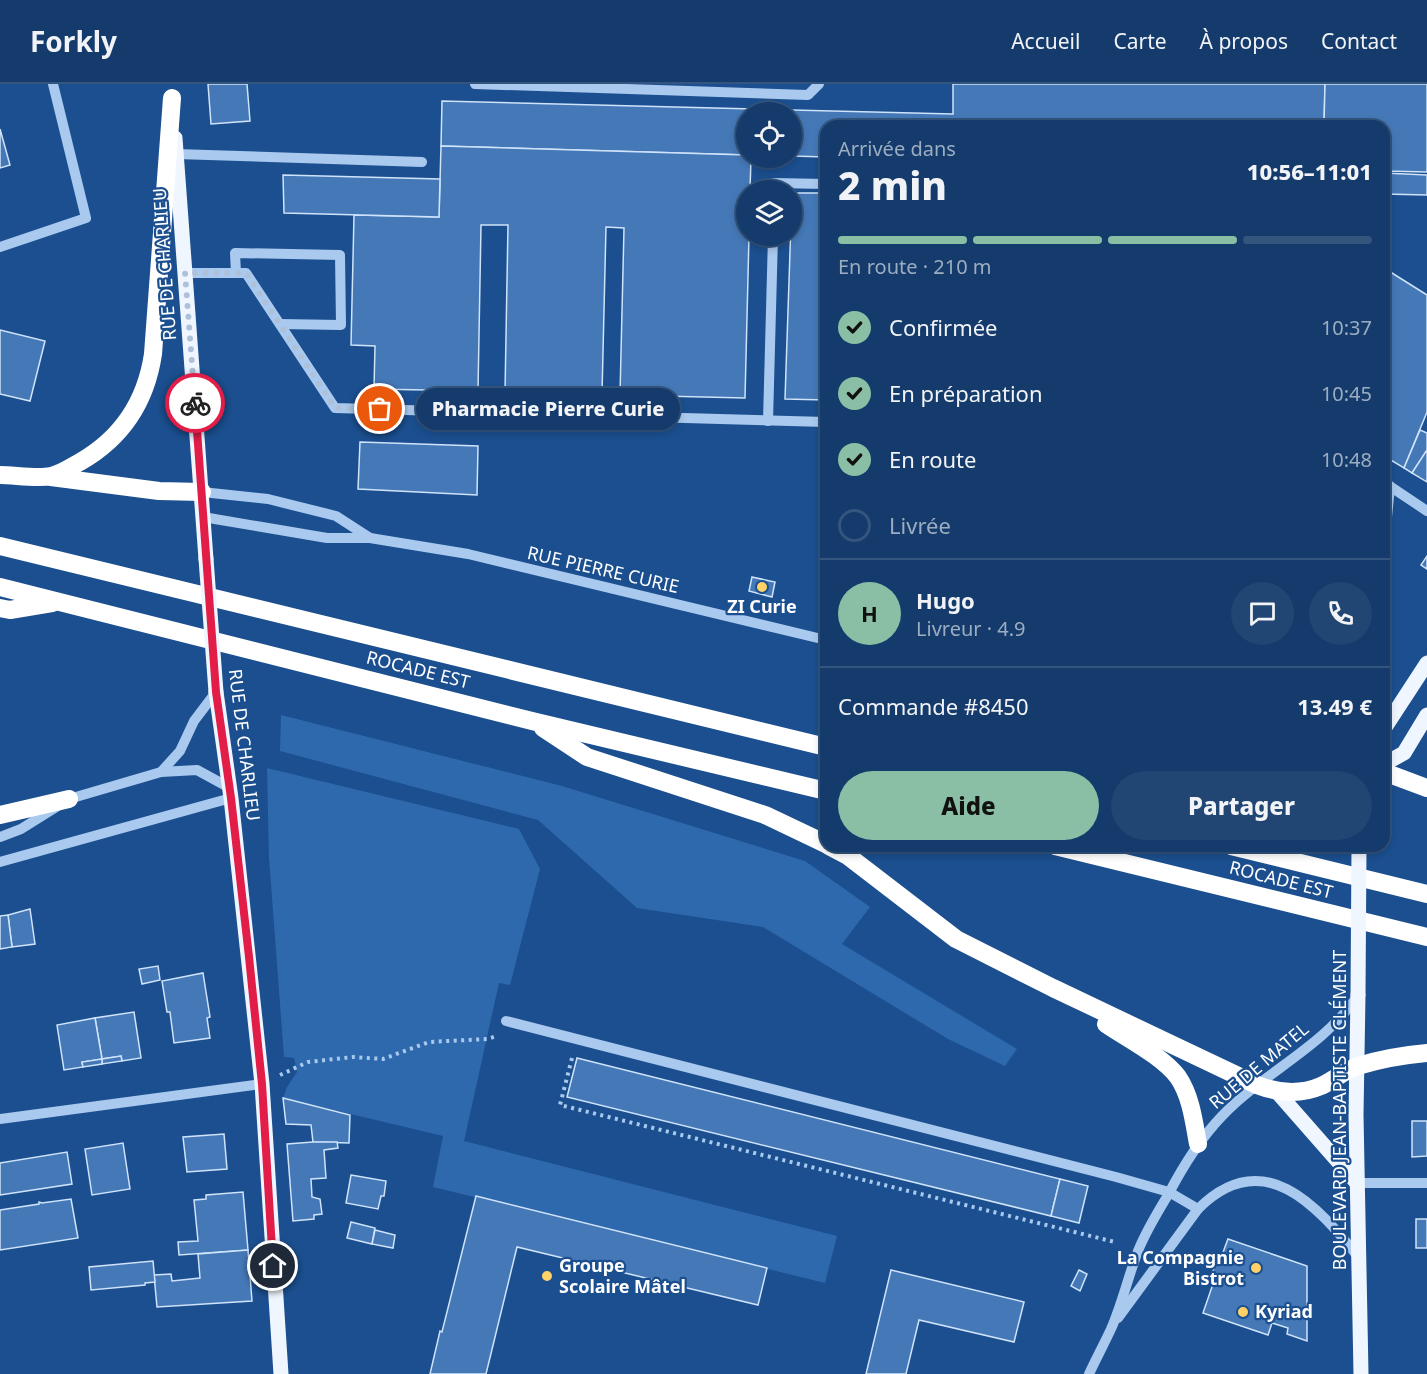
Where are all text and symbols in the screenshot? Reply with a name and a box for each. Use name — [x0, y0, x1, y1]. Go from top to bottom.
text: Forkly — [30, 22, 117, 60]
text: Accueil — [1011, 27, 1080, 55]
text: Carte — [1113, 27, 1167, 55]
text: À propos — [1200, 27, 1288, 55]
text: Contact — [1321, 27, 1397, 55]
map controls — [736, 102, 802, 246]
button: locate — [736, 102, 802, 168]
text: Arrivée dans — [838, 135, 956, 162]
text: 10:56–11:01 — [1247, 156, 1372, 186]
text: 2 min — [838, 158, 947, 211]
button: layers — [736, 180, 802, 246]
street label: RUE DE CHARLIEU — [147, 187, 181, 341]
text: En route · 210 m — [838, 253, 991, 280]
icon: check — [838, 311, 871, 344]
text: Confirmée — [889, 312, 998, 342]
text: 10:37 — [1321, 314, 1372, 341]
courier — [165, 373, 225, 433]
icon: check — [838, 377, 871, 410]
text: En préparation — [889, 378, 1043, 408]
text: 10:45 — [1321, 380, 1372, 407]
pin — [354, 383, 405, 434]
icon: bike — [179, 387, 212, 420]
callout: Pharmacie Pierre Curie — [416, 388, 680, 430]
icon: bag — [363, 392, 396, 425]
text: Pharmacie Pierre Curie — [432, 395, 664, 422]
icon: check — [838, 443, 871, 476]
text: En route — [889, 444, 976, 474]
text: 10:48 — [1321, 446, 1372, 473]
text: Livrée — [889, 510, 951, 540]
street label: RUE PIERRE CURIE — [525, 540, 681, 598]
marker: ZI Curie — [755, 580, 769, 594]
button: chat — [1231, 582, 1294, 645]
button: phone — [1309, 582, 1372, 645]
text: Hugo — [916, 585, 975, 615]
place label: ZI Curie — [727, 594, 797, 618]
text: H — [861, 598, 878, 628]
text: Livreur · 4.9 — [916, 615, 1026, 642]
street label: ROCADE EST — [364, 645, 473, 693]
street label: RUE DE CHARLIEU — [224, 667, 266, 822]
text: Commande #8450 — [838, 691, 1029, 721]
text: 13.49 € — [1297, 691, 1372, 721]
button: Aide — [838, 771, 1099, 840]
button: Partager — [1111, 771, 1372, 840]
street label: ROCADE EST — [1227, 855, 1336, 903]
street label: BOULEVARD JEAN-BAPTISTE CLÉMENT — [1327, 950, 1351, 1270]
street label: RUE DE MATEL — [1204, 1017, 1313, 1114]
pin — [247, 1240, 298, 1291]
place label: La Compagnie Bistrot — [1117, 1245, 1244, 1290]
icon: home — [256, 1249, 289, 1282]
place label: Groupe Scolaire Mâtel — [559, 1253, 686, 1298]
marker: La Compagnie Bistrot — [1249, 1261, 1263, 1275]
marker: Groupe Scolaire Mâtel — [540, 1269, 554, 1283]
place label: Kyriad — [1255, 1299, 1313, 1323]
marker: Kyriad — [1236, 1305, 1250, 1319]

